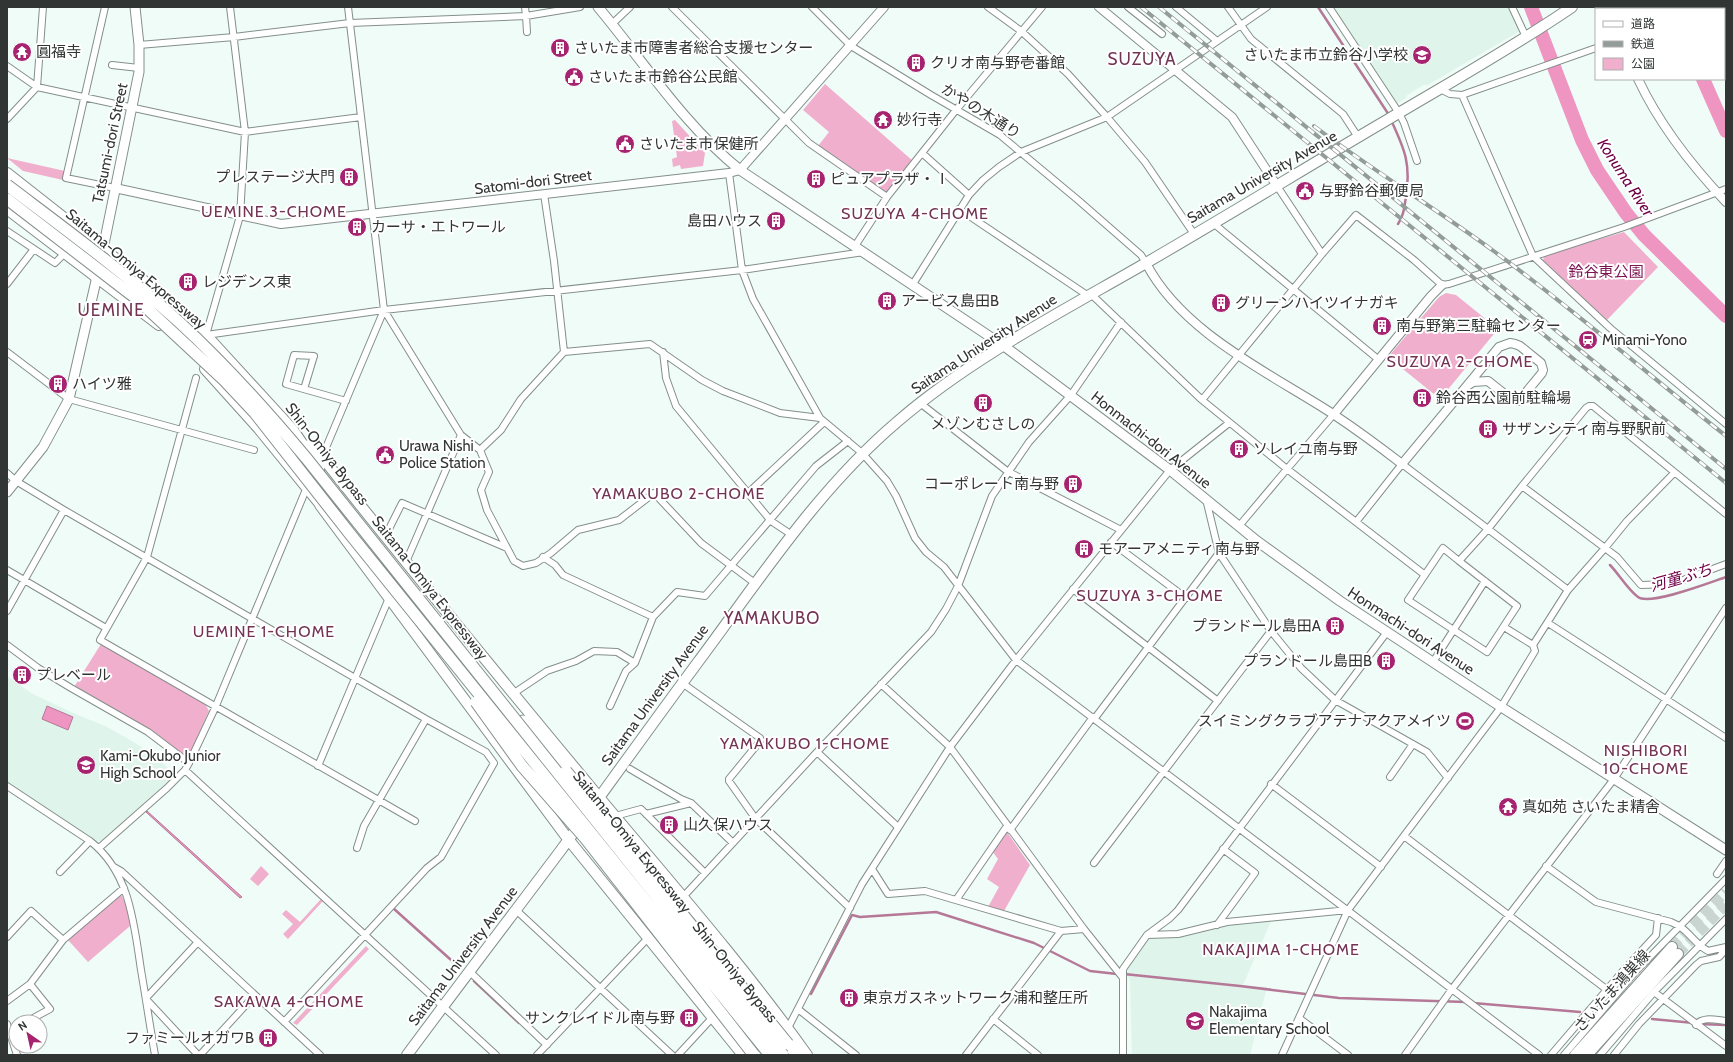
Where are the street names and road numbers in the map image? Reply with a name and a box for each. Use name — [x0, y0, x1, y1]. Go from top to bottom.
street label: かやの木通り — [938, 80, 1024, 142]
street label: Tatsumi-dori Street — [88, 81, 132, 205]
street label: Saitama University Avenue — [1184, 127, 1340, 227]
street label: Satomi-dori Street — [473, 166, 593, 198]
street label: Saitama-Omiya Expressway — [62, 205, 210, 333]
street label: Saitama University Avenue — [908, 290, 1060, 398]
street label: Honmachi-dori Avenue — [1087, 388, 1215, 493]
street label: Shin-Omiya Bypass — [281, 399, 373, 509]
street label: Saitama-Omiya Expressway — [368, 512, 492, 664]
street label: Honmachi-dori Avenue — [1344, 583, 1478, 679]
street label: Saitama University Avenue — [598, 621, 712, 769]
street label: Saitama-Omiya Expressway — [569, 767, 695, 917]
street label: Saitama University Avenue — [405, 882, 522, 1029]
street label: Shin-Omiya Bypass — [689, 918, 781, 1026]
street label: さいたま鴻巣線 — [1570, 946, 1654, 1036]

